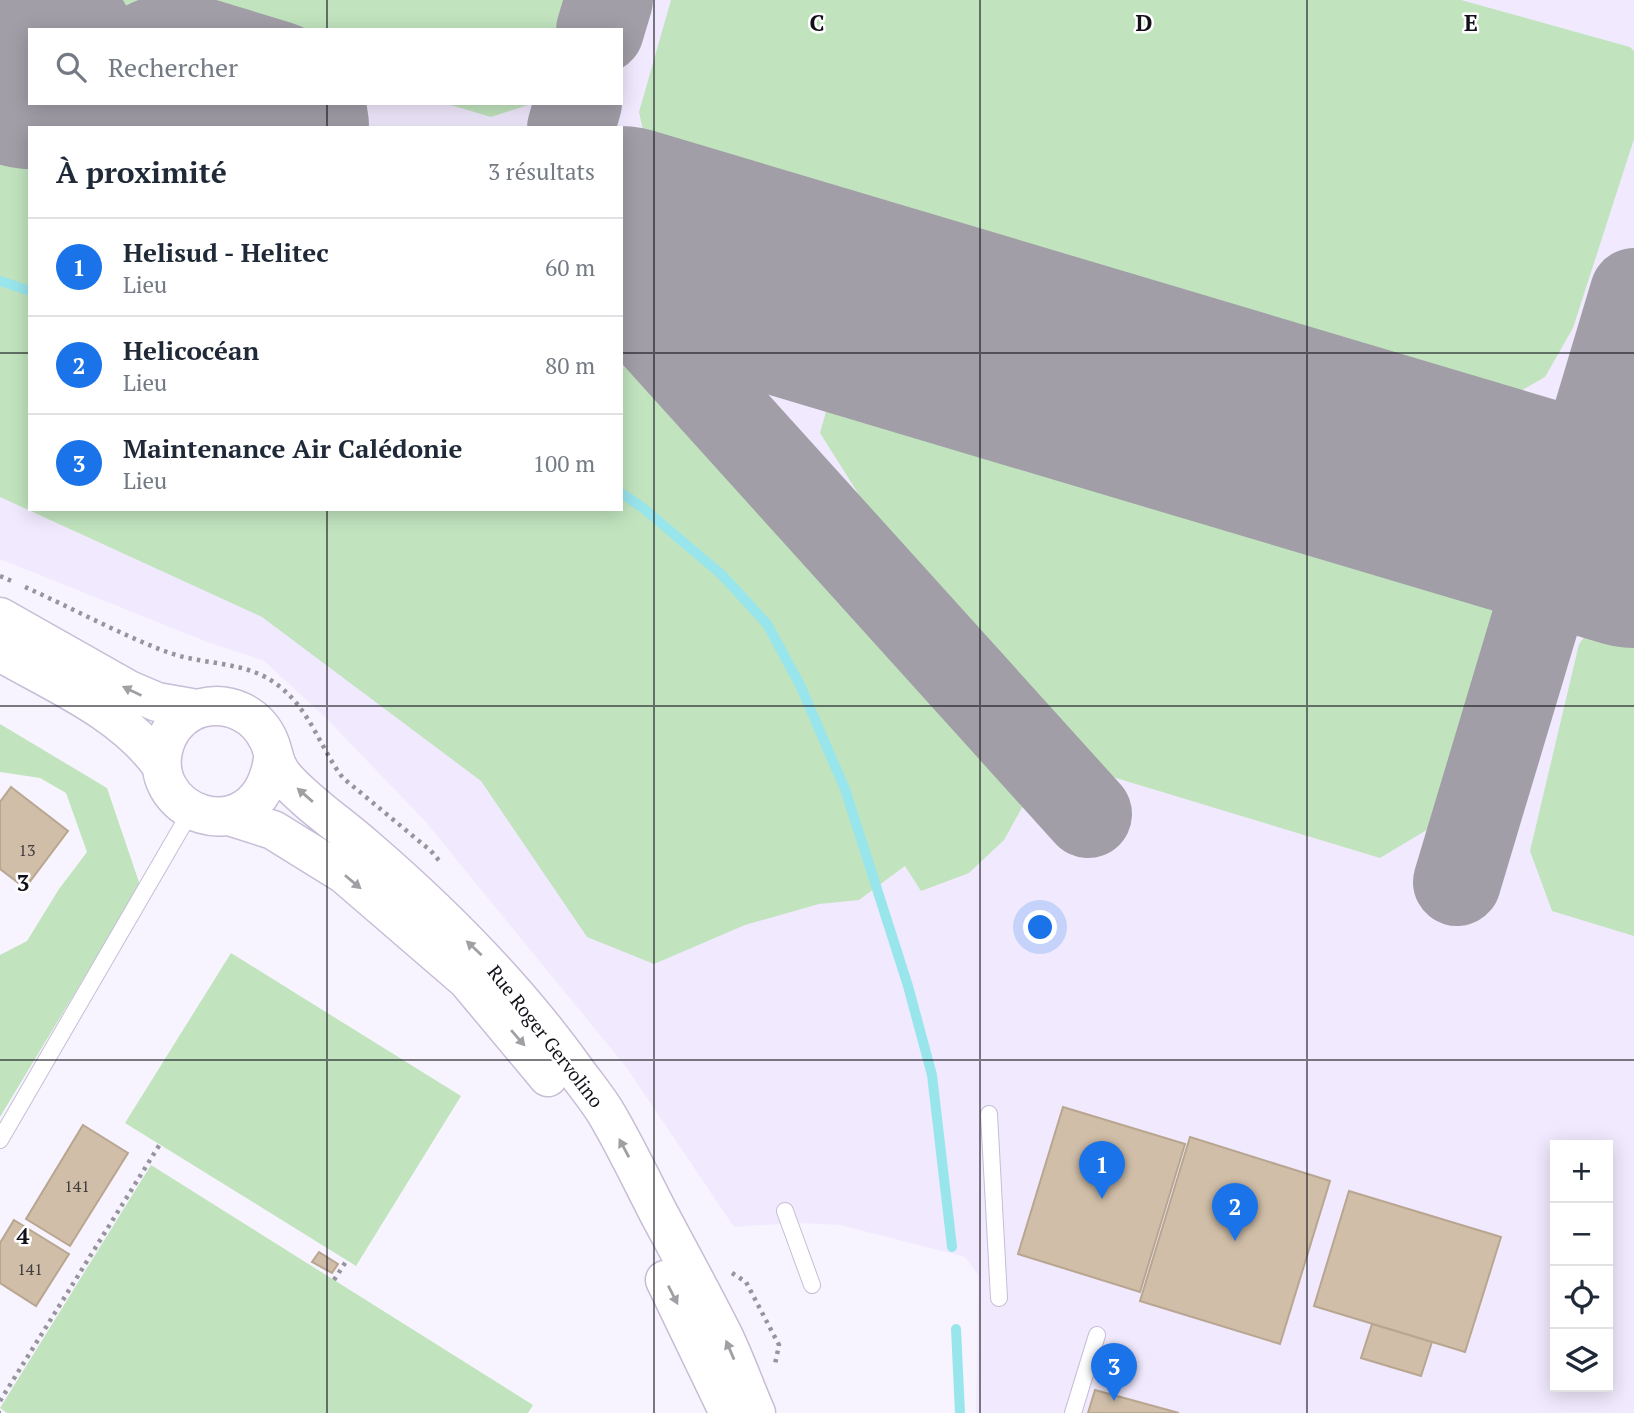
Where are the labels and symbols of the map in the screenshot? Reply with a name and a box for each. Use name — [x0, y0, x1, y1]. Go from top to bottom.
text: C — [810, 7, 825, 38]
text: D — [1136, 7, 1153, 38]
text: E — [1464, 7, 1478, 38]
one-way arrow — [122, 685, 142, 697]
one-way arrow — [296, 787, 314, 803]
house number: 13 — [18, 839, 36, 861]
text: 3 — [17, 867, 30, 898]
one-way arrow — [344, 874, 362, 890]
your location — [1023, 910, 1057, 944]
one-way arrow — [465, 939, 482, 956]
street label: Rue Roger Gervolino — [483, 960, 609, 1112]
one-way arrow — [510, 1030, 525, 1047]
one-way arrow — [619, 1138, 631, 1158]
pin: 1 — [1079, 1141, 1125, 1199]
house number: 141 — [64, 1175, 90, 1197]
pin: 2 — [1212, 1183, 1258, 1241]
text: 4 — [17, 1220, 30, 1251]
house number: 141 — [17, 1258, 43, 1280]
one-way arrow — [667, 1285, 678, 1305]
one-way arrow — [724, 1339, 735, 1360]
pin: 3 — [1091, 1343, 1137, 1401]

